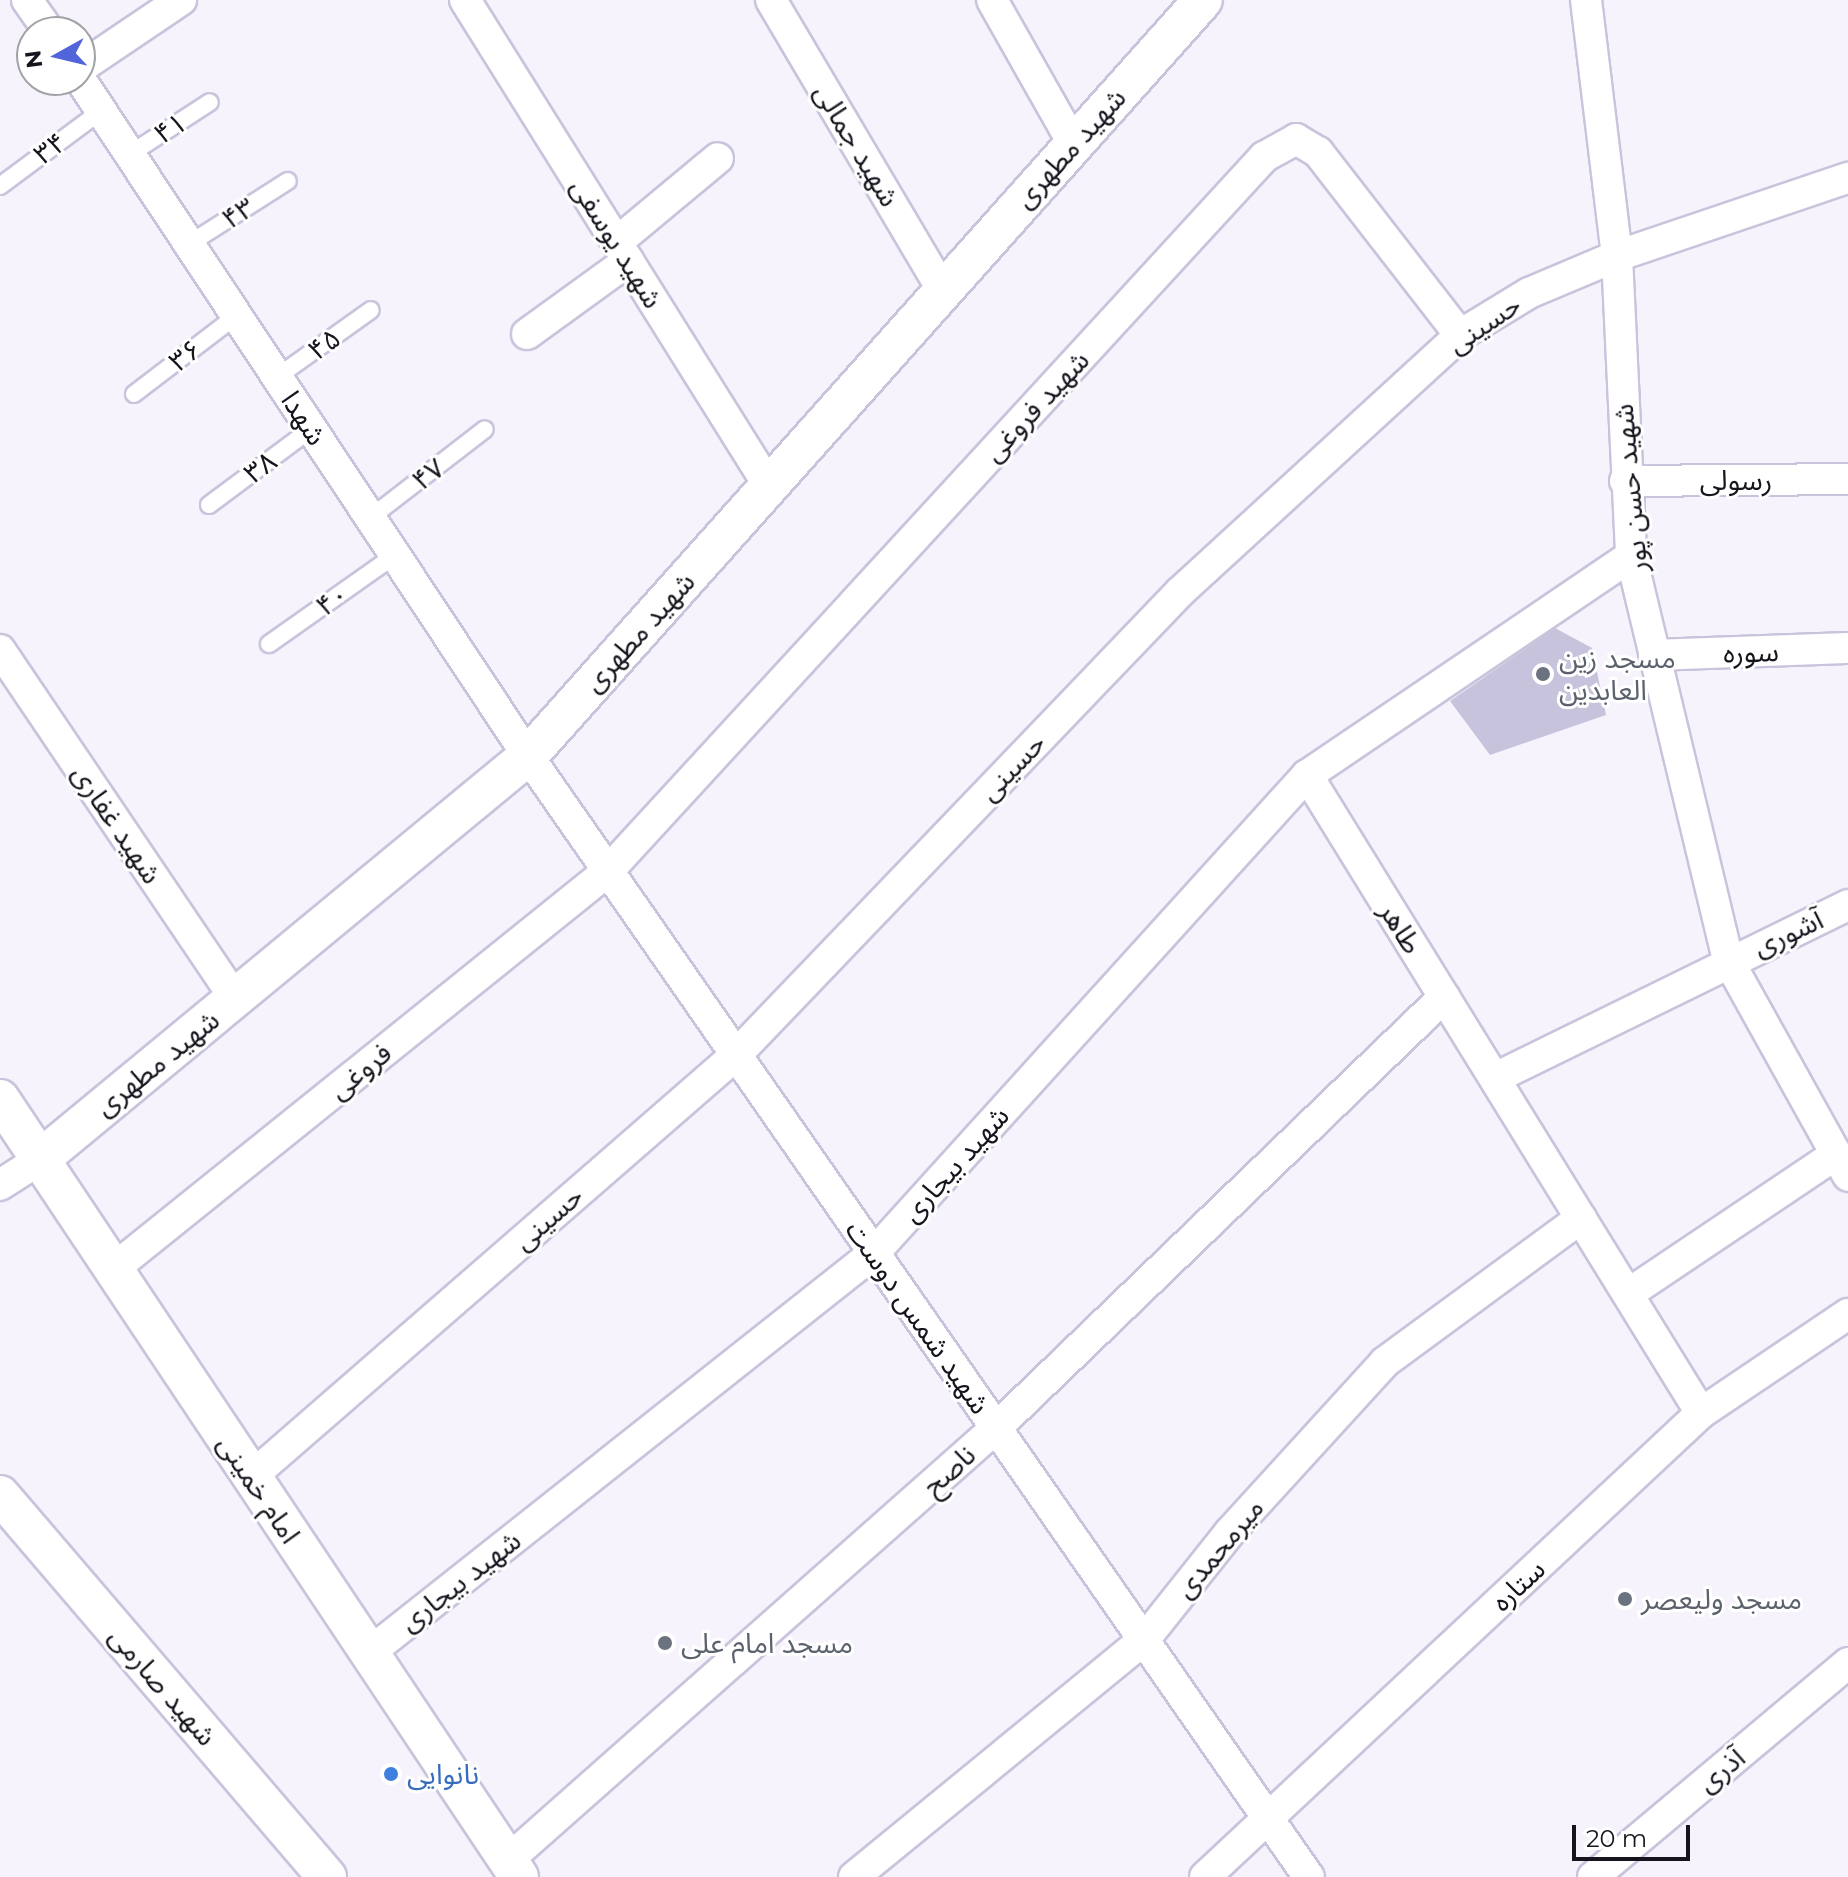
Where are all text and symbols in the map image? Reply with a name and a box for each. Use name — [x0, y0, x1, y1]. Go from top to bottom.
north arrow — [16, 16, 96, 96]
text: N — [19, 48, 48, 70]
street label: شهید جمالی — [807, 77, 907, 213]
street label: شهید مطهری — [1007, 81, 1133, 215]
street label: ۴۱ — [147, 105, 193, 151]
street label: ۳۴ — [27, 125, 73, 171]
street label: شهید یوسفی — [564, 172, 670, 314]
street label: ۴۳ — [216, 190, 260, 236]
street label: حسینی — [1441, 287, 1527, 361]
street label: ۴۵ — [301, 321, 347, 367]
street label: ۳۶ — [162, 332, 208, 378]
street label: شهید فروغی — [976, 343, 1096, 469]
street label: شهدا — [274, 385, 334, 451]
street label: شهید حسن پور — [1606, 402, 1654, 574]
street label: ۳۸ — [237, 444, 283, 490]
street label: ۴۷ — [405, 451, 451, 497]
street label: رسولی — [1700, 463, 1772, 497]
street label: شهید مطهری — [576, 565, 702, 699]
street label: ۴۰ — [309, 577, 355, 623]
street label: سوره — [1723, 634, 1779, 670]
place label: مسجد زین العابدین — [1559, 641, 1676, 707]
marker: مسجد زین العابدین — [1534, 665, 1552, 683]
street label: حسینی — [972, 726, 1052, 808]
street label: شهید غفاری — [65, 758, 169, 890]
street label: طاهر — [1372, 896, 1430, 960]
street label: آشوری — [1748, 902, 1828, 964]
street label: شهید مطهری — [88, 1003, 226, 1123]
street label: فروغی — [322, 1036, 398, 1106]
street label: شهید بیجاری — [894, 1099, 1016, 1229]
street label: حسینی — [506, 1179, 590, 1257]
street label: شهید شمس دوست — [839, 1214, 997, 1420]
street label: امام خمینی — [210, 1428, 308, 1550]
street label: ناصح — [916, 1438, 982, 1502]
street label: میرمحمدی — [1168, 1491, 1270, 1605]
street label: شهید بیجاری — [393, 1523, 527, 1639]
street label: ستاره — [1484, 1552, 1552, 1618]
place label: مسجد ولیعصر — [1641, 1582, 1802, 1616]
marker: مسجد ولیعصر — [1616, 1590, 1634, 1608]
street label: شهید صارمی — [102, 1620, 224, 1752]
place label: مسجد امام علی — [681, 1626, 853, 1660]
marker: مسجد امام علی — [656, 1634, 674, 1652]
street label: آذری — [1690, 1741, 1752, 1799]
place label: نانوایی — [407, 1757, 479, 1791]
marker: نانوایی — [382, 1765, 400, 1783]
scale bar — [1576, 1809, 1694, 1859]
text: 20 m — [1586, 1824, 1647, 1853]

